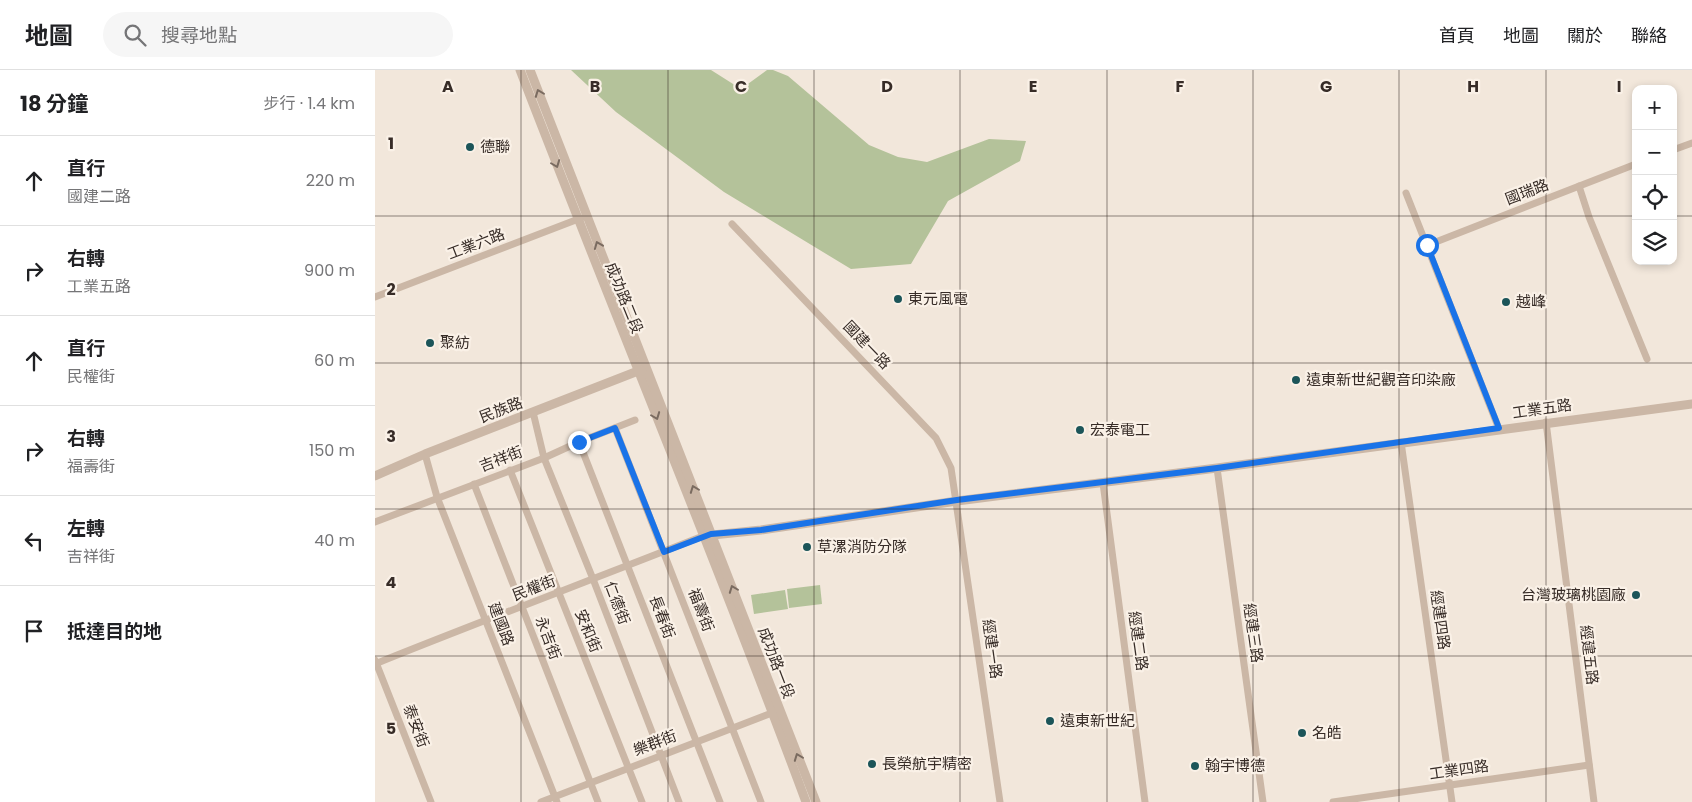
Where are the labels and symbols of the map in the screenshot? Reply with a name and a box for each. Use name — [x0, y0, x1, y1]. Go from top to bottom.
text: A — [442, 75, 454, 98]
text: B — [590, 75, 600, 98]
text: C — [735, 75, 747, 98]
text: D — [881, 75, 893, 98]
text: E — [1029, 75, 1037, 98]
text: F — [1176, 75, 1185, 98]
text: G — [1320, 75, 1332, 98]
text: H — [1467, 75, 1479, 98]
text: I — [1617, 75, 1621, 98]
one-way arrow — [535, 90, 545, 98]
text: 1 — [388, 132, 394, 155]
place label: 德聯 — [480, 136, 510, 157]
marker: 德聯 — [464, 141, 476, 153]
one-way arrow — [550, 160, 560, 168]
street label: 國瑞路 — [1502, 174, 1552, 209]
street label: 工業六路 — [444, 223, 508, 264]
route start — [1416, 234, 1439, 257]
one-way arrow — [593, 241, 604, 250]
street label: 成功路二段 — [601, 259, 648, 337]
text: 2 — [386, 278, 396, 301]
place label: 東元風電 — [908, 288, 968, 309]
place label: 越峰 — [1516, 291, 1546, 312]
marker: 東元風電 — [892, 293, 904, 305]
marker: 越峰 — [1500, 296, 1512, 308]
street label: 國建一路 — [839, 316, 896, 374]
place label: 聚紡 — [440, 332, 470, 353]
marker: 聚紡 — [424, 337, 436, 349]
place label: 遠東新世紀觀音印染廠 — [1306, 369, 1456, 390]
marker: 遠東新世紀觀音印染廠 — [1290, 374, 1302, 386]
street label: 民族路 — [476, 392, 526, 427]
street label: 工業五路 — [1511, 394, 1573, 423]
one-way arrow — [649, 411, 660, 420]
place label: 宏泰電工 — [1090, 419, 1150, 440]
marker: 宏泰電工 — [1074, 424, 1086, 436]
text: 3 — [386, 425, 396, 448]
route end — [568, 431, 591, 454]
street label: 吉祥街 — [476, 441, 526, 476]
one-way arrow — [689, 485, 700, 494]
place label: 草漯消防分隊 — [817, 536, 907, 557]
marker: 草漯消防分隊 — [801, 541, 813, 553]
street label: 民權街 — [509, 570, 559, 605]
text: 4 — [386, 571, 397, 594]
street label: 仁德街 — [600, 578, 635, 628]
place label: 台灣玻璃桃園廠 — [1521, 584, 1626, 605]
street label: 福壽街 — [684, 585, 719, 635]
one-way arrow — [728, 585, 739, 594]
street label: 經建四路 — [1426, 589, 1455, 651]
marker: 台灣玻璃桃園廠 — [1630, 589, 1642, 601]
street label: 長春街 — [645, 592, 680, 642]
street label: 建國路 — [484, 599, 519, 649]
street label: 經建三路 — [1239, 602, 1268, 664]
street label: 安和街 — [570, 606, 607, 656]
street label: 經建二路 — [1124, 610, 1153, 672]
street label: 永吉街 — [531, 613, 566, 663]
street label: 經建一路 — [978, 618, 1007, 680]
street label: 成功路一段 — [753, 624, 800, 702]
street label: 經建五路 — [1575, 624, 1604, 686]
street label: 泰安街 — [399, 701, 434, 751]
place label: 遠東新世紀 — [1060, 710, 1135, 731]
marker: 遠東新世紀 — [1044, 715, 1056, 727]
text: 5 — [386, 717, 396, 740]
place label: 名皓 — [1312, 722, 1342, 743]
street label: 樂群街 — [630, 725, 680, 760]
marker: 名皓 — [1296, 727, 1308, 739]
one-way arrow — [794, 753, 804, 761]
place label: 長榮航宇精密 — [882, 753, 972, 774]
place label: 翰宇博德 — [1205, 755, 1265, 776]
street label: 工業四路 — [1428, 755, 1490, 784]
marker: 長榮航宇精密 — [866, 758, 878, 770]
marker: 翰宇博德 — [1189, 760, 1201, 772]

